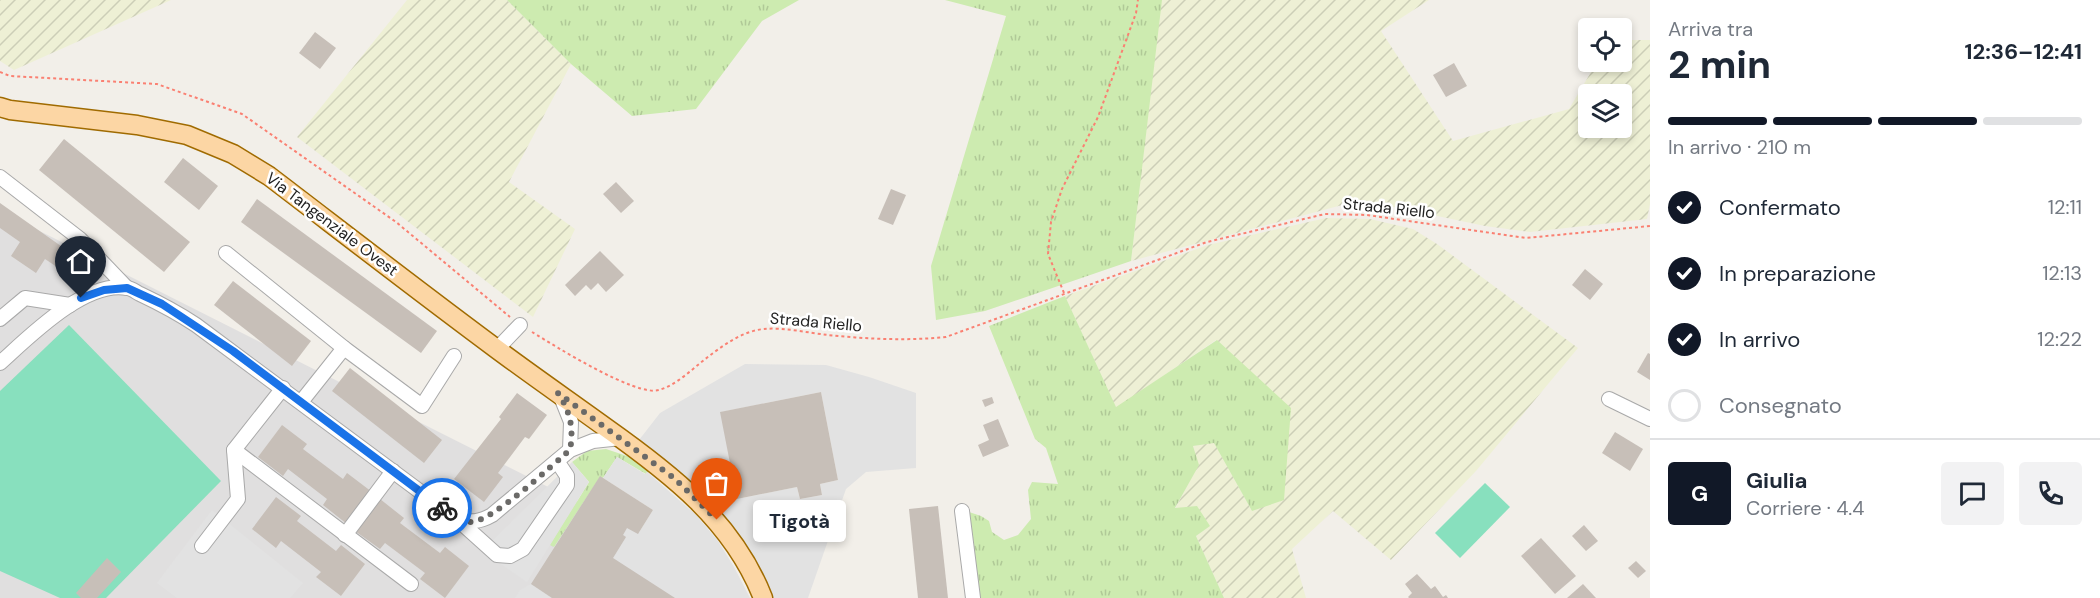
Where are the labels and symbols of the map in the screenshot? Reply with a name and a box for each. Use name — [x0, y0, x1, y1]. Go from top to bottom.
street label: Via Tangenziale Ovest — [262, 167, 402, 281]
street label: Strada Riello — [1342, 193, 1436, 223]
pin — [55, 236, 106, 298]
street label: Strada Riello — [769, 308, 863, 336]
pin — [691, 458, 742, 520]
courier — [412, 478, 472, 538]
callout: Tigotà — [753, 499, 846, 541]

